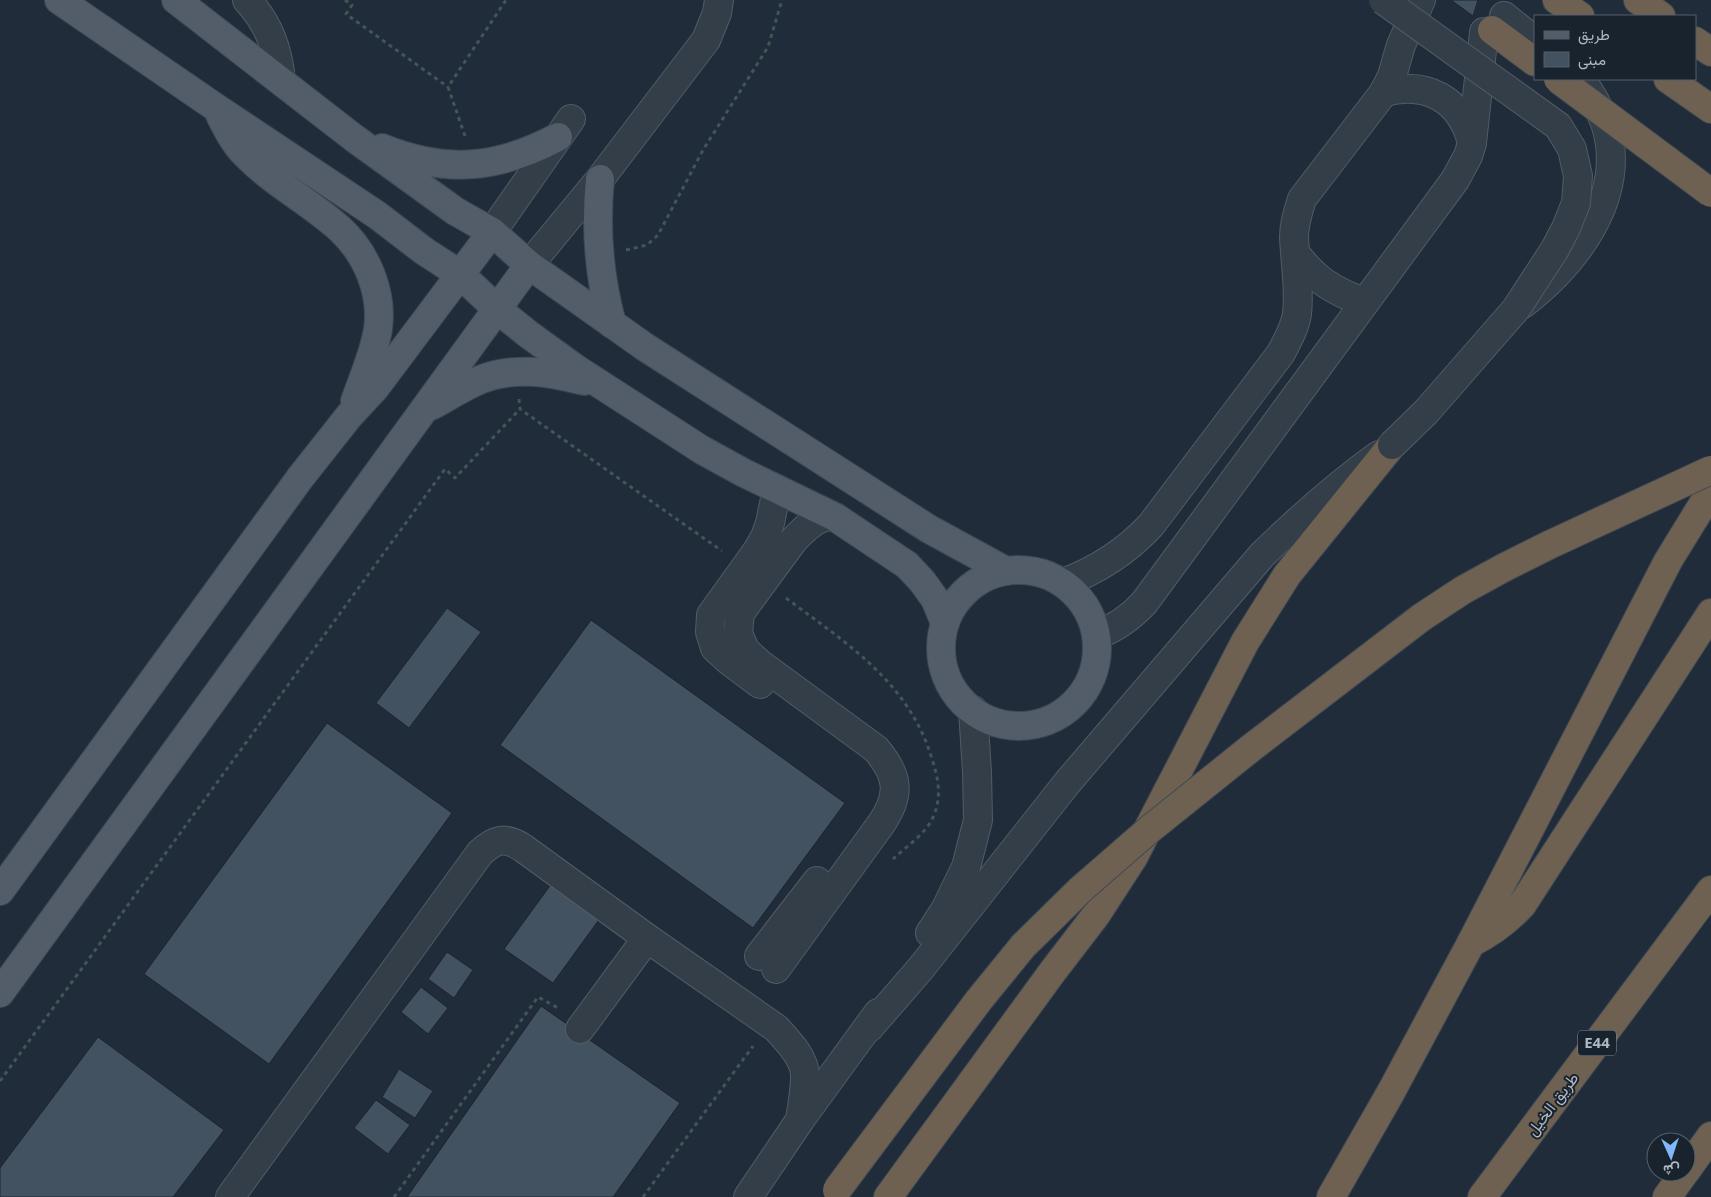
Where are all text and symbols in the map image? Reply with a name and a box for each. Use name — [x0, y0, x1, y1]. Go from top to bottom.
legend — [1534, 15, 1696, 80]
text: طريق — [1578, 24, 1610, 45]
text: مبنى — [1578, 49, 1606, 70]
road number: E44 — [1578, 1030, 1616, 1056]
street label: طريق الخيل — [1521, 1068, 1583, 1140]
north arrow — [1646, 1132, 1696, 1182]
text: ش — [1663, 1161, 1681, 1180]

